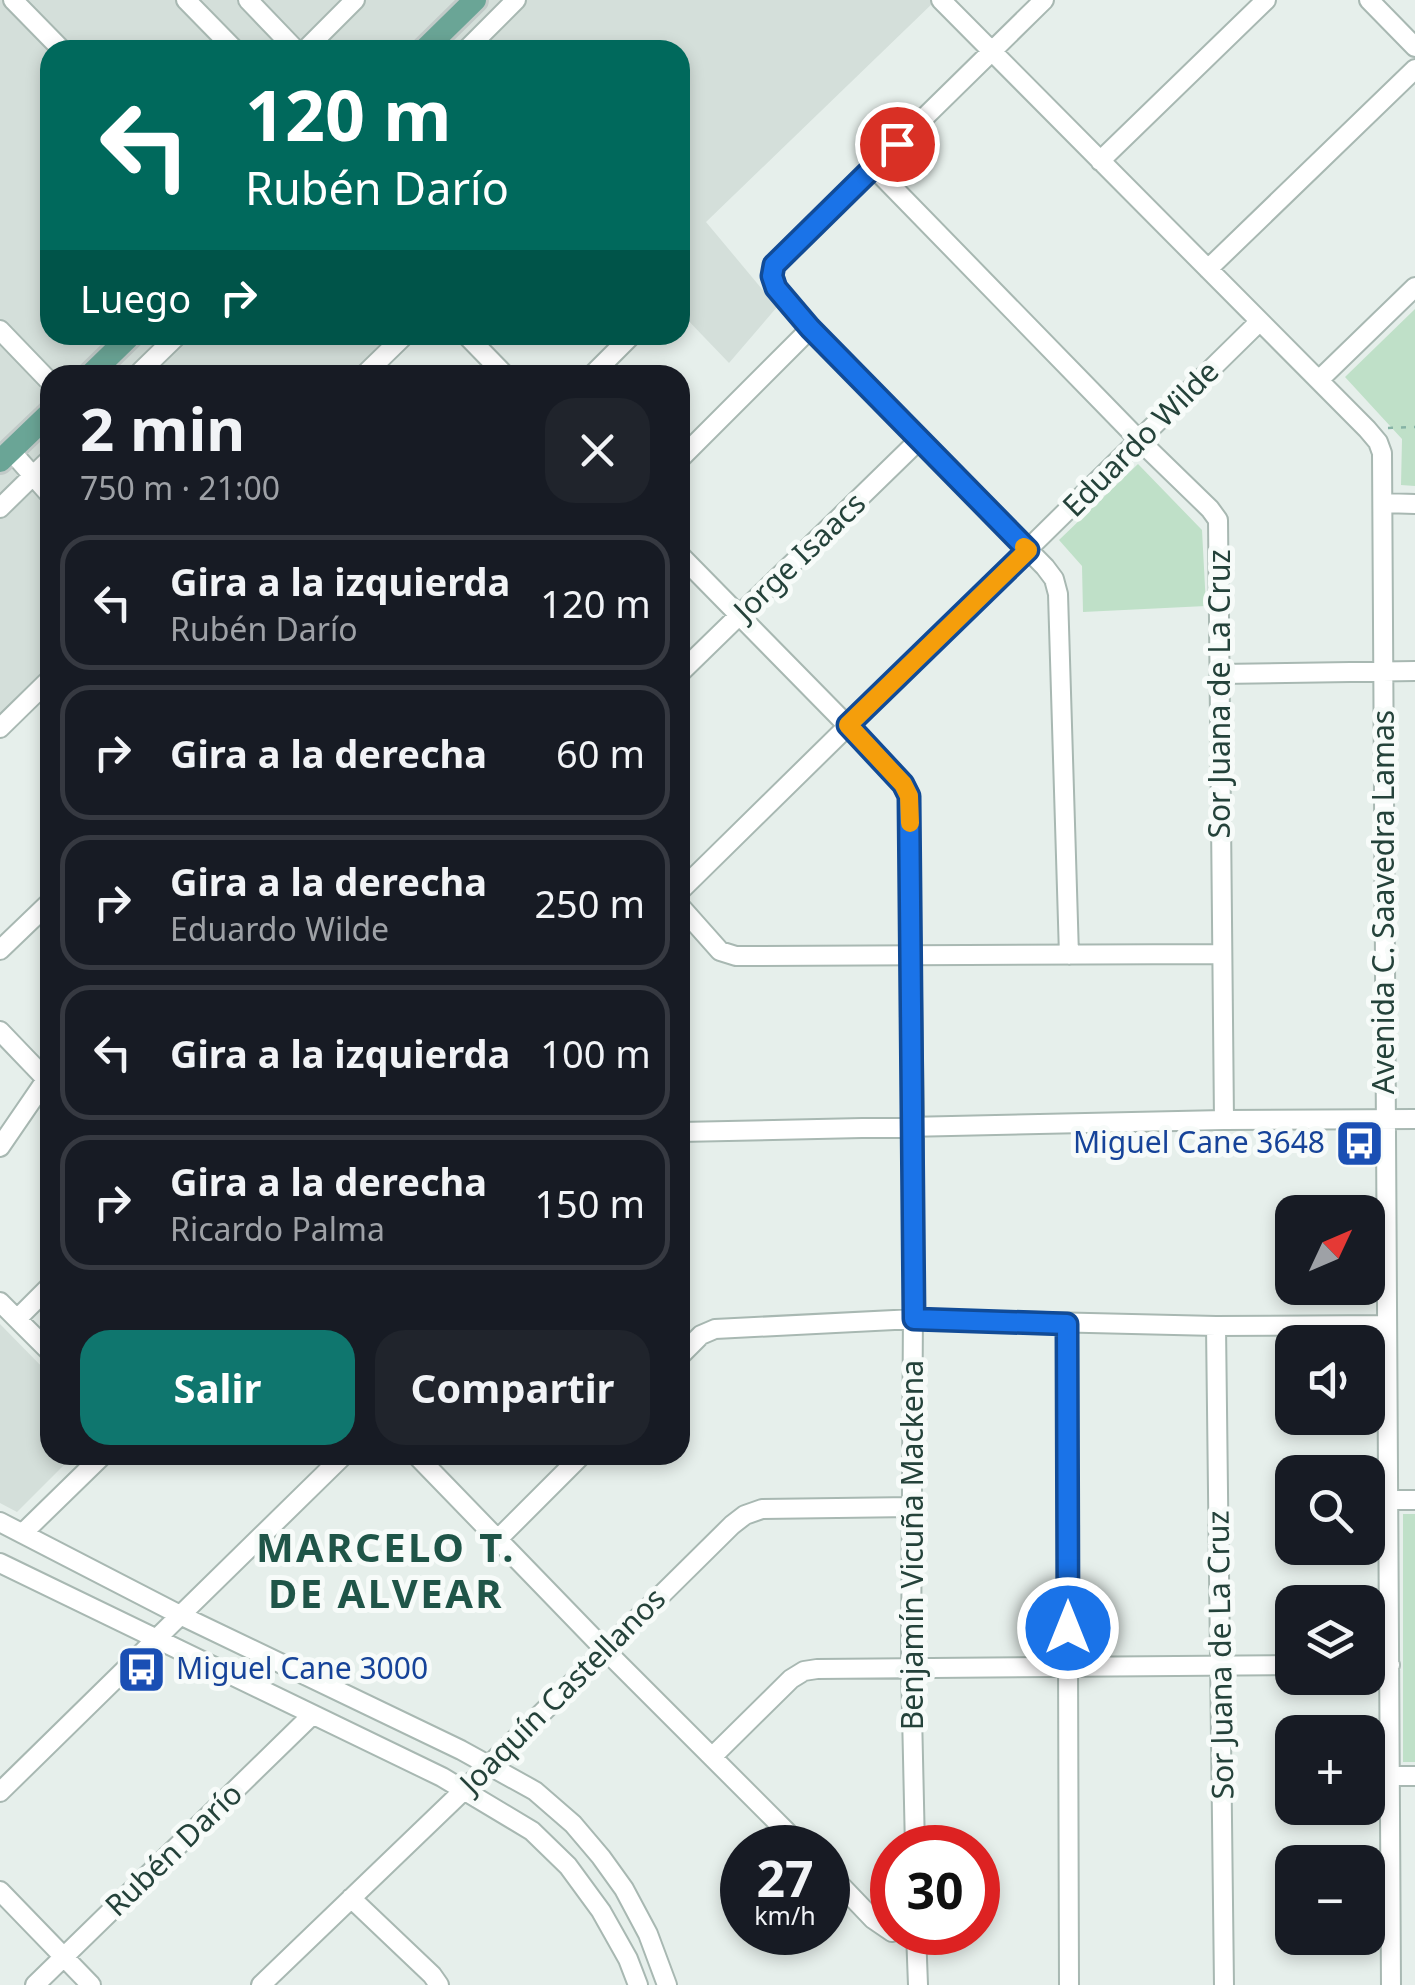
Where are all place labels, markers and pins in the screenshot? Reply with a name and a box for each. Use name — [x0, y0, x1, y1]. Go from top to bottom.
pin — [855, 102, 940, 187]
bus stop icon: Miguel Cane 3648 — [1334, 1117, 1386, 1169]
place label: Miguel Cane 3648 — [1073, 1121, 1325, 1162]
bus stop icon: Miguel Cane 3000 — [115, 1643, 167, 1695]
place label: Miguel Cane 3000 — [176, 1647, 428, 1688]

